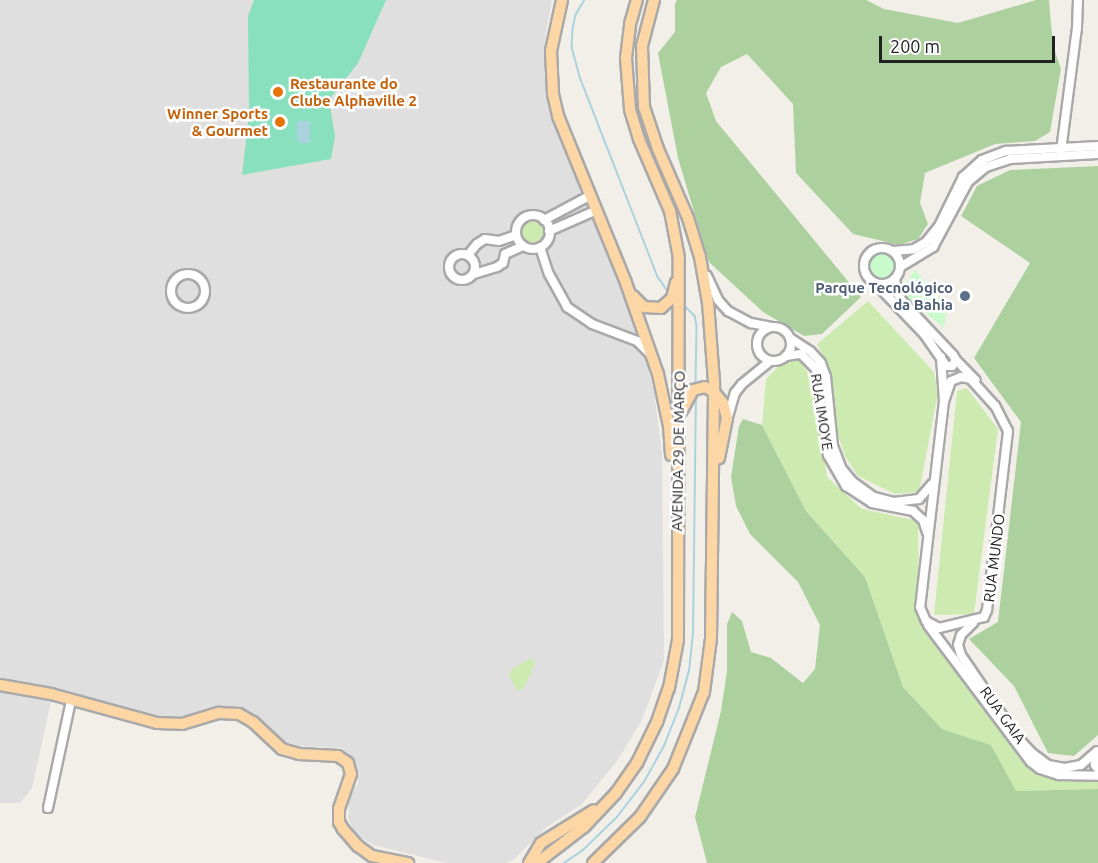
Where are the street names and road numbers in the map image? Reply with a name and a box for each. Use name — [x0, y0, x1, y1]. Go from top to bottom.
street label: AVENIDA 29 DE MARÇO — [668, 371, 688, 531]
street label: RUA IMOYE — [807, 372, 837, 452]
street label: RUA MUNDO — [980, 513, 1008, 603]
street label: RUA GAIA — [976, 683, 1030, 747]

